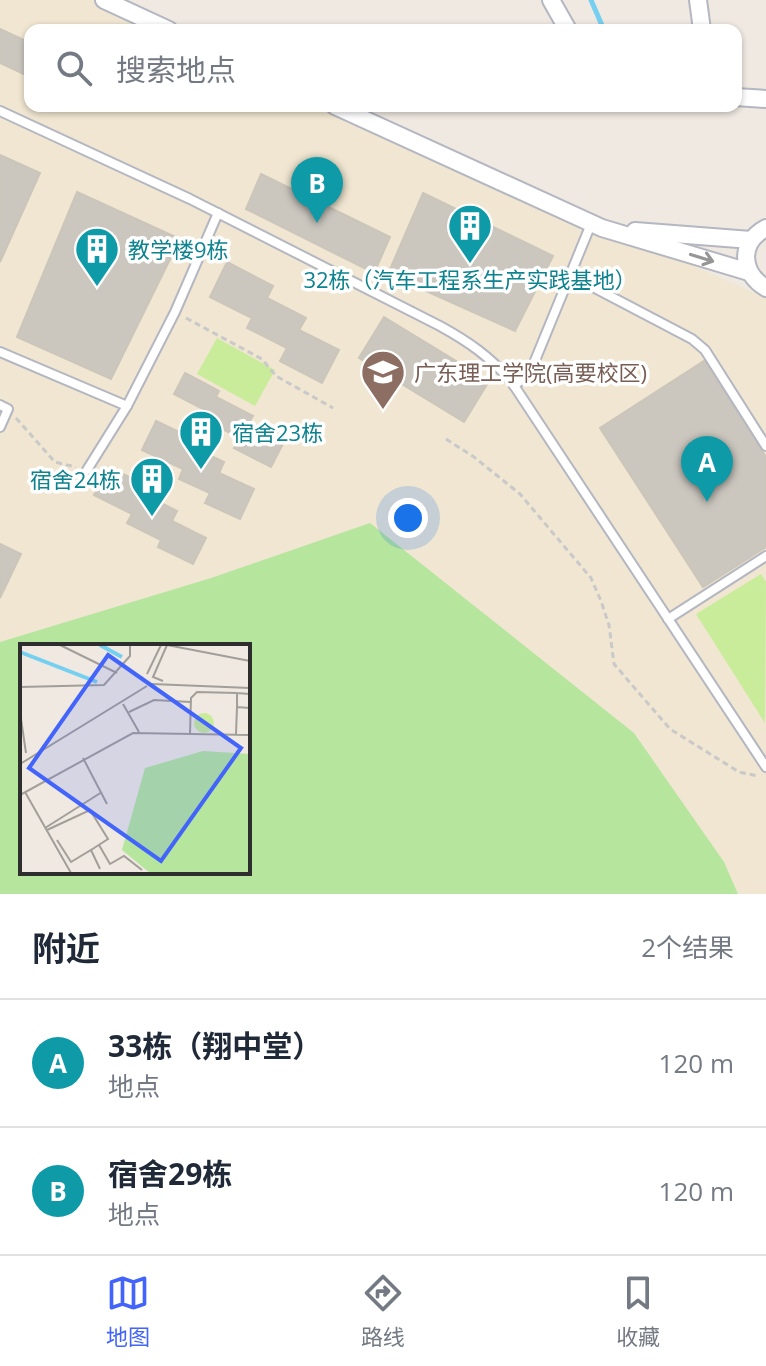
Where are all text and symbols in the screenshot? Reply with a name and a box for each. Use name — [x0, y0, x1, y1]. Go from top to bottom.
search box — [24, 24, 742, 112]
icon: search — [52, 46, 96, 90]
text: 搜索地点 — [116, 49, 236, 90]
pin: B — [291, 157, 343, 223]
building icon: 32栋（汽车工程系生产实践基地） — [446, 202, 494, 265]
building icon: 教学楼9栋 — [73, 225, 121, 288]
place label: 教学楼9栋 — [128, 234, 229, 264]
one-way arrow — [689, 251, 715, 266]
place label: 32栋（汽车工程系生产实践基地） — [303, 264, 637, 294]
school or university icon: 广东理工学院(高要校区) — [359, 348, 407, 411]
place label: 广东理工学院(高要校区) — [414, 357, 647, 387]
building icon: 宿舍23栋 — [177, 408, 225, 471]
place label: 宿舍23栋 — [232, 417, 323, 447]
pin: A — [681, 436, 733, 502]
building icon: 宿舍24栋 — [128, 455, 176, 518]
place label: 宿舍24栋 — [30, 464, 121, 494]
your location — [388, 498, 428, 538]
inset map — [20, 644, 250, 874]
text: 附近 — [32, 925, 100, 971]
text: 2个结果 — [641, 929, 734, 965]
text: 33栋（翔中堂） — [108, 1025, 322, 1066]
text: A — [49, 1045, 67, 1081]
text: 120 m — [659, 1045, 734, 1081]
text: 地点 — [108, 1068, 160, 1104]
text: 宿舍29栋 — [108, 1153, 232, 1194]
text: B — [49, 1173, 67, 1209]
text: 120 m — [659, 1173, 734, 1209]
text: 地点 — [108, 1196, 160, 1232]
tab: 地图 — [106, 1271, 150, 1351]
tab: 路线 — [361, 1271, 405, 1351]
tab: 收藏 — [616, 1271, 660, 1351]

